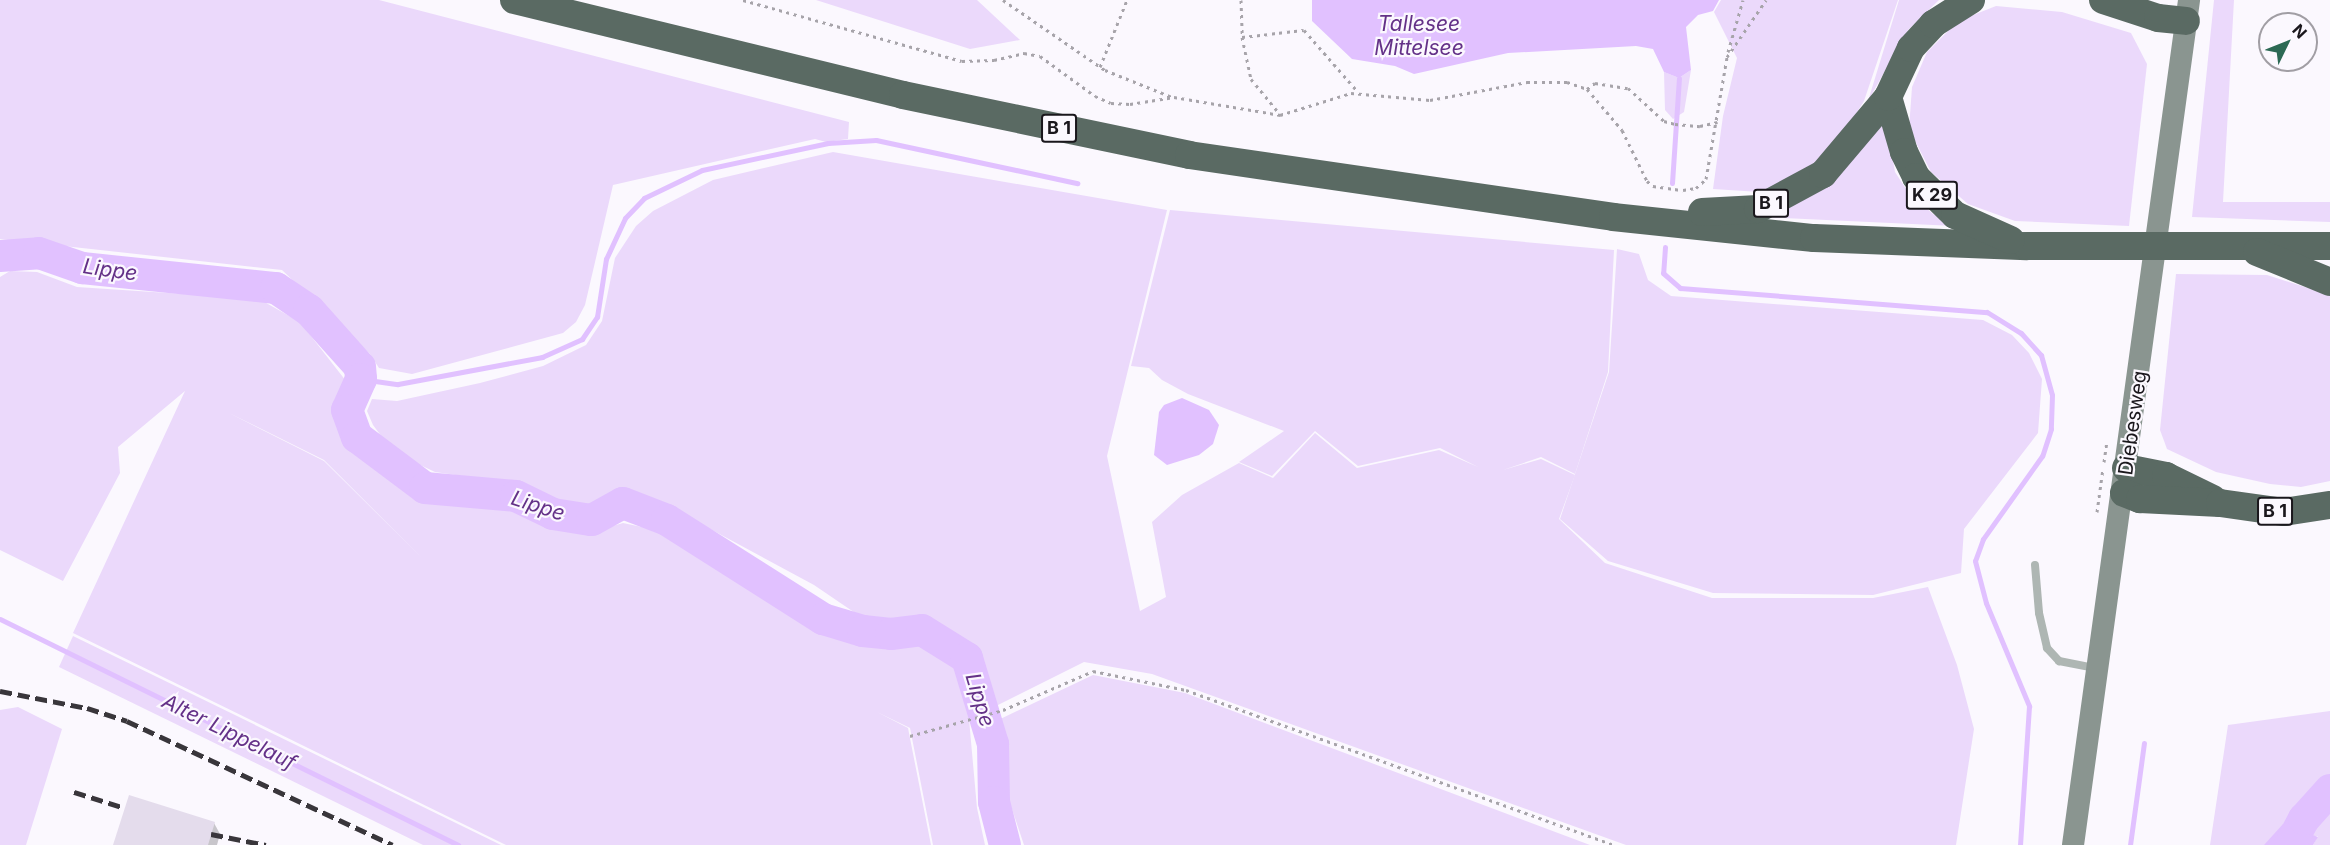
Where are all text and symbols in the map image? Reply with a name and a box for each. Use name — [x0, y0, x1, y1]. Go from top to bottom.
water label: Tallesee Mittelsee — [1374, 11, 1464, 61]
north arrow — [2258, 12, 2318, 72]
text: N — [2288, 20, 2311, 42]
road number: B 1 — [1041, 113, 1077, 143]
road number: K 29 — [1905, 180, 1959, 210]
road number: B 1 — [1753, 188, 1789, 218]
water label: Lippe — [81, 254, 139, 286]
street label: Diebesweg — [2114, 369, 2152, 477]
water label: Lippe — [508, 486, 568, 526]
road number: B 1 — [2257, 496, 2293, 526]
water label: Lippe — [960, 670, 1000, 730]
water label: Alter Lippelauf — [158, 689, 300, 775]

